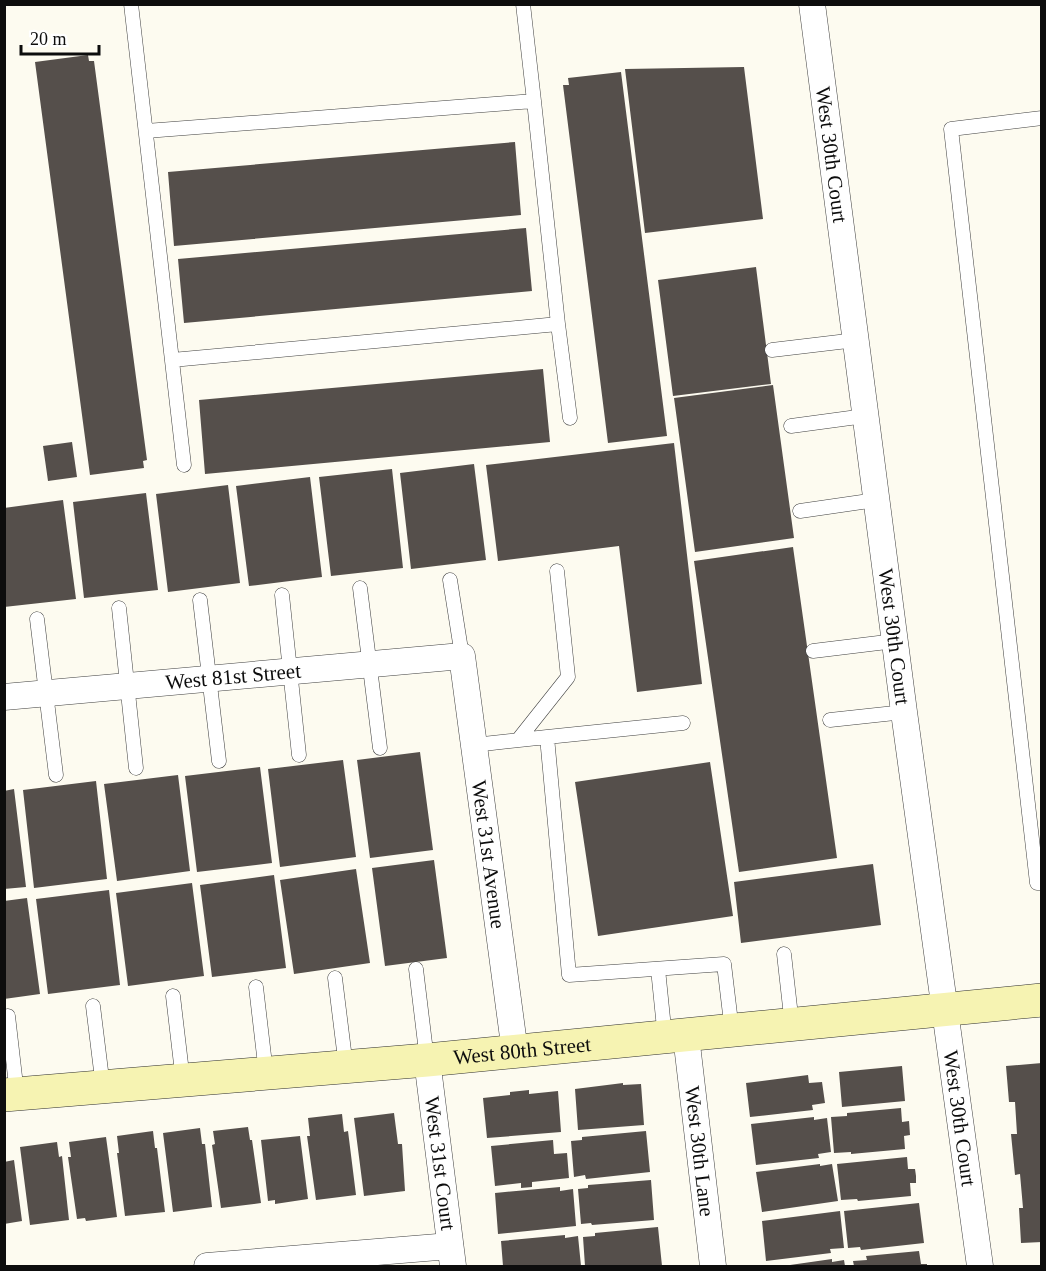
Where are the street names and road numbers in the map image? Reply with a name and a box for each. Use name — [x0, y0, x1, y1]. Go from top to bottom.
street label: West 30th Court — [811, 85, 852, 224]
street label: West 30th Court — [873, 567, 915, 706]
street label: West 81st Street — [164, 658, 302, 695]
street label: West 31st Avenue — [467, 779, 510, 930]
street label: West 80th Street — [452, 1032, 592, 1069]
street label: West 30th Court — [939, 1049, 981, 1188]
street label: West 30th Lane — [680, 1085, 719, 1218]
street label: West 31st Court — [420, 1095, 460, 1232]

